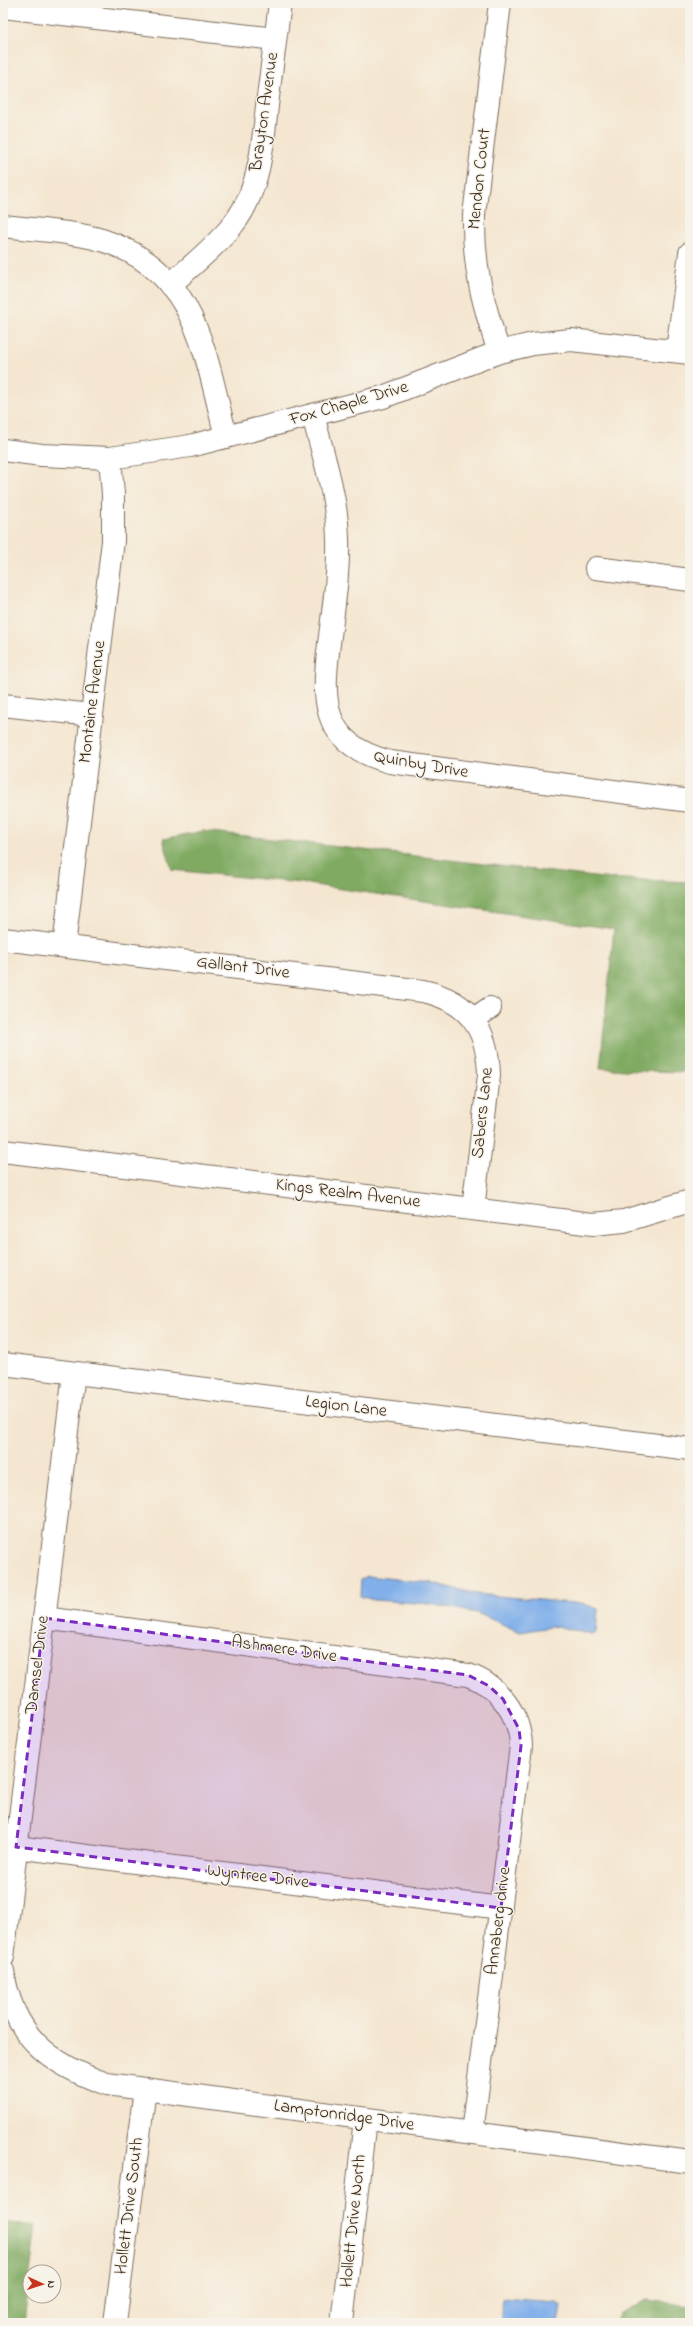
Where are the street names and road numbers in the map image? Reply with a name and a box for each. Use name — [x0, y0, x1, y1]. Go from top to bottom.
street label: Brayton Avenue — [244, 50, 286, 174]
street label: Mendon Court — [462, 127, 498, 231]
street label: Fox Chaple Drive — [286, 374, 412, 434]
street label: Montaine Avenue — [73, 638, 114, 765]
street label: Quinby Drive — [372, 744, 471, 786]
street label: Gallant Drive — [195, 949, 292, 987]
street label: Sabers Lane — [465, 1065, 501, 1160]
street label: Kings Realm Avenue — [274, 1172, 423, 1217]
street label: Legion Lane — [304, 1389, 389, 1426]
street label: Damsel Drive — [19, 1613, 57, 1717]
street label: Ashmere Drive — [229, 1630, 339, 1670]
street label: Wyntree Drive — [205, 1858, 311, 1896]
street label: Annaberg drive — [479, 1864, 520, 1977]
street label: Lamptonridge Drive — [272, 2093, 417, 2140]
street label: Hollett Drive South — [109, 2136, 151, 2276]
street label: Hollett Drive North — [334, 2153, 374, 2289]

